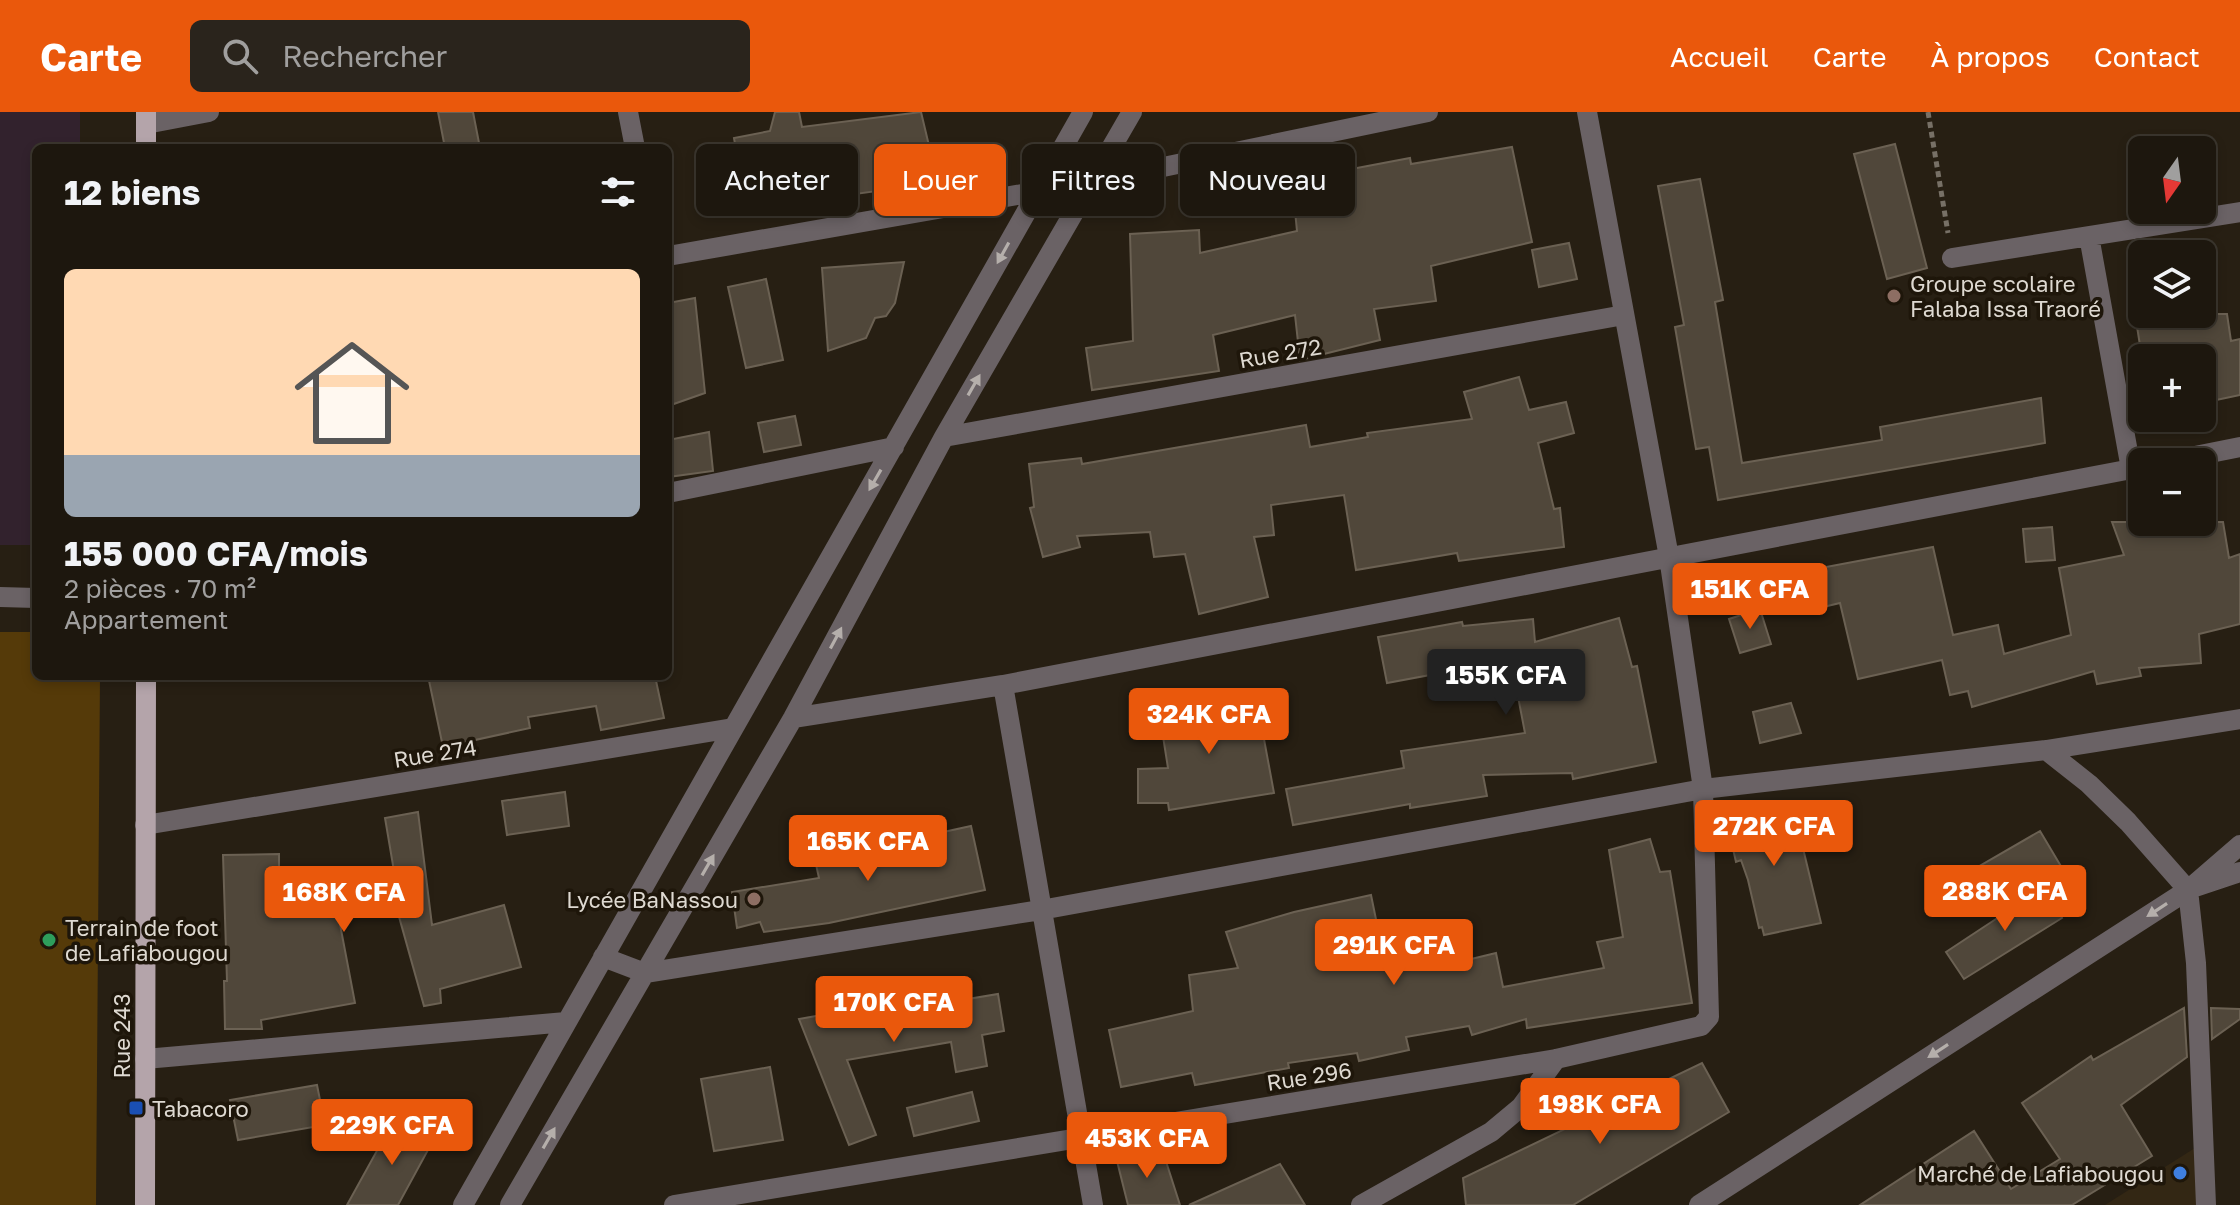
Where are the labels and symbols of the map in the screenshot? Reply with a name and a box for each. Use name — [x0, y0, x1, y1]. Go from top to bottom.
north arrow — [2128, 136, 2216, 224]
one-way arrow — [996, 242, 1010, 264]
place label: Groupe scolaire Falaba Issa Traoré — [1910, 270, 2101, 322]
marker: Groupe scolaire Falaba Issa Traoré — [1885, 287, 1903, 305]
street label: Rue 272 — [1237, 332, 1323, 374]
one-way arrow — [967, 374, 981, 396]
one-way arrow — [868, 468, 882, 491]
pin: 151K CFA — [1667, 563, 1833, 631]
one-way arrow — [828, 627, 842, 649]
pin: 155K CFA — [1423, 649, 1589, 717]
pin: 324K CFA — [1126, 688, 1292, 756]
street label: Rue 274 — [391, 733, 479, 773]
pin: 272K CFA — [1691, 800, 1857, 868]
pin: 165K CFA — [785, 815, 951, 883]
one-way arrow — [701, 853, 715, 876]
pin: 288K CFA — [1922, 865, 2088, 933]
pin: 168K CFA — [261, 866, 427, 934]
place label: Lycée BaNassou — [566, 886, 738, 913]
marker: Lycée BaNassou — [745, 890, 763, 908]
one-way arrow — [2146, 902, 2167, 917]
place label: Terrain de foot de Lafiabougou — [65, 914, 228, 966]
pin: 291K CFA — [1311, 919, 1477, 987]
marker: Terrain de foot de Lafiabougou — [40, 931, 58, 949]
pin: 170K CFA — [811, 976, 977, 1044]
street label: Rue 243 — [108, 993, 135, 1079]
one-way arrow — [1927, 1043, 1949, 1058]
street label: Rue 296 — [1265, 1056, 1353, 1096]
pin: 198K CFA — [1517, 1078, 1683, 1146]
place label: Tabacoro — [152, 1095, 249, 1122]
marker: Tabacoro — [127, 1099, 145, 1117]
pin: 229K CFA — [309, 1099, 475, 1167]
pin: 453K CFA — [1064, 1112, 1230, 1180]
one-way arrow — [542, 1127, 556, 1149]
place label: Marché de Lafiabougou — [1917, 1160, 2164, 1187]
marker: Marché de Lafiabougou — [2171, 1164, 2189, 1182]

